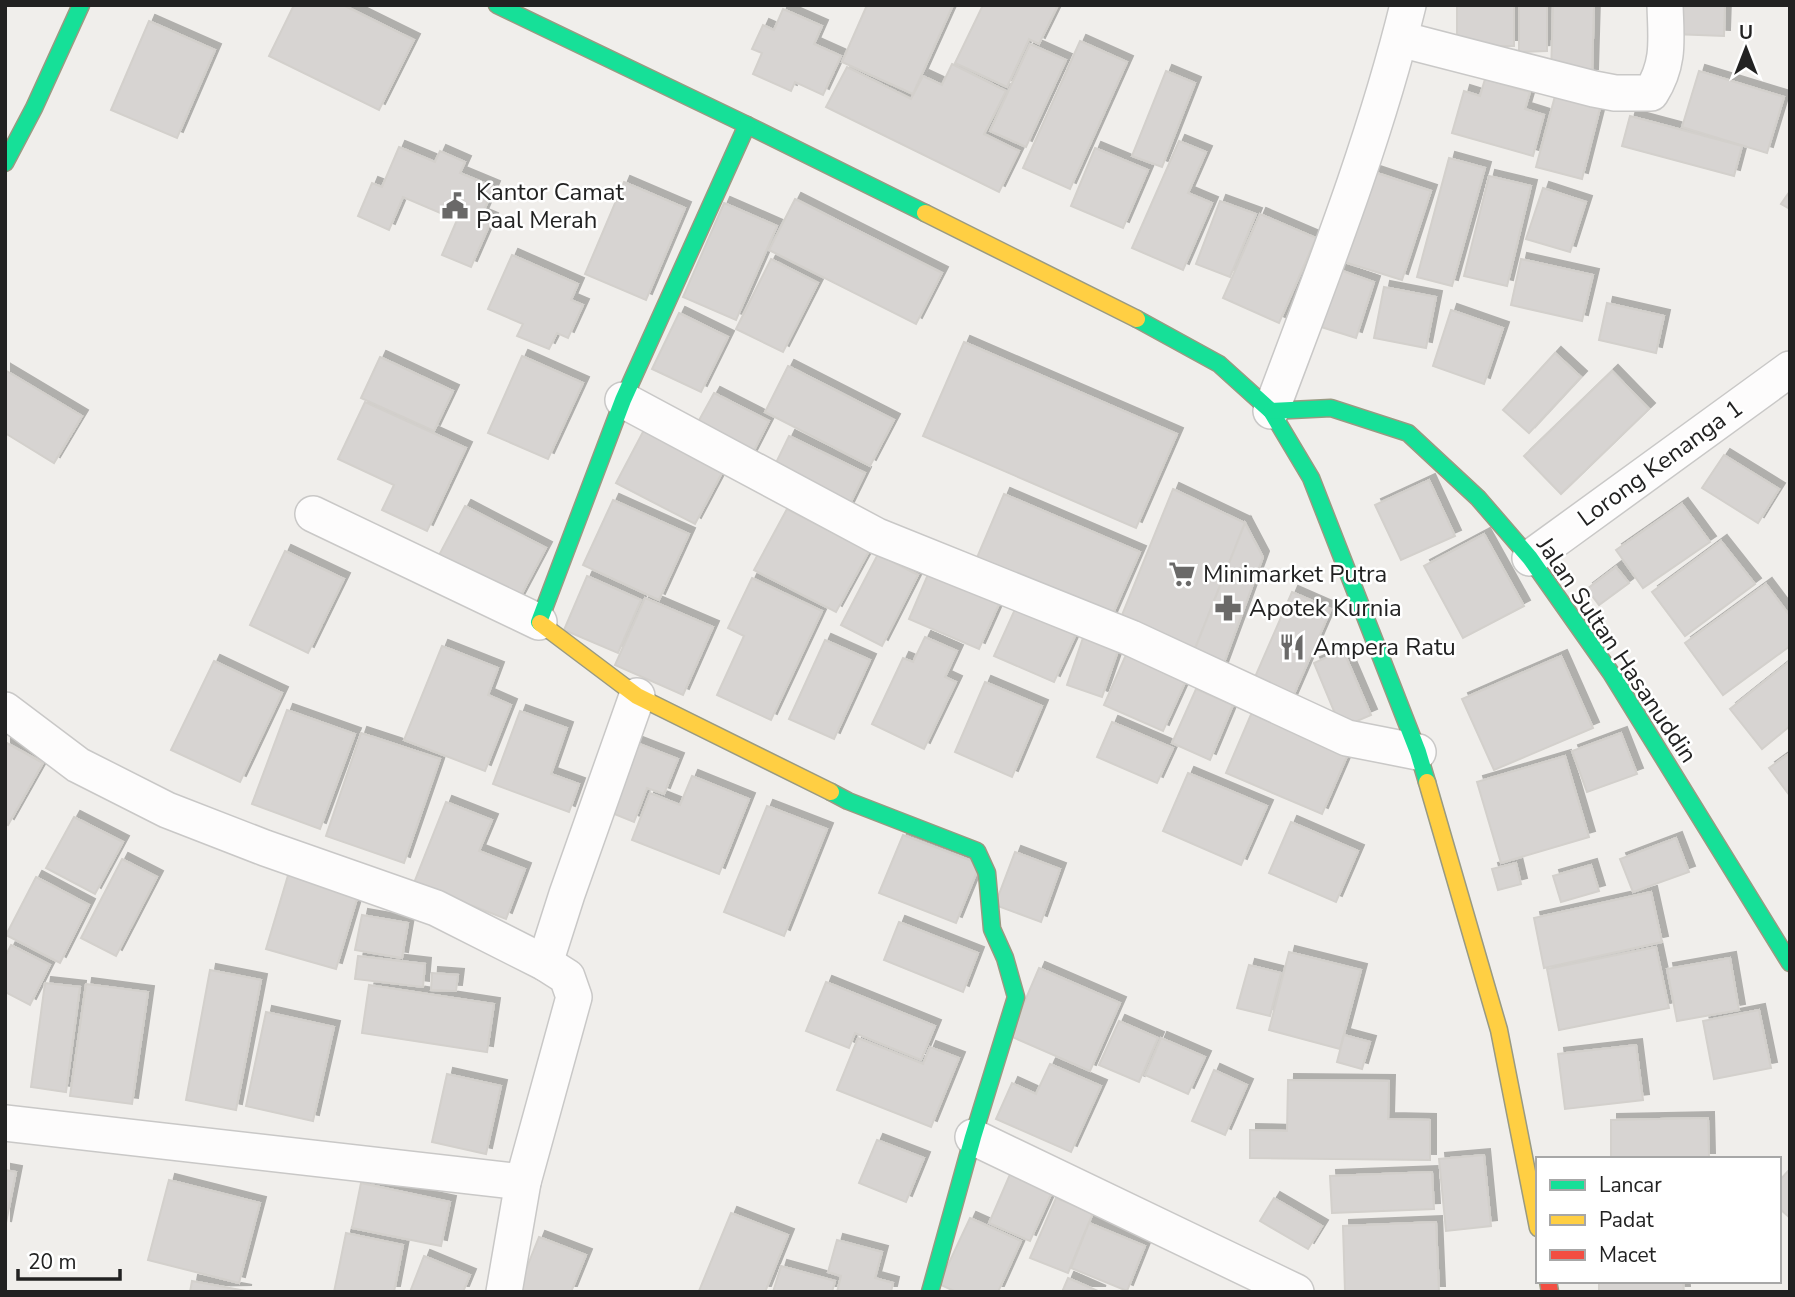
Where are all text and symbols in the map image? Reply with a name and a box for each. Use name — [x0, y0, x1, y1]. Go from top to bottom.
north arrow — [1711, 14, 1781, 84]
text: U — [1739, 20, 1753, 46]
place label: Kantor Camat Paal Merah — [476, 176, 624, 236]
public building icon: Kantor Camat Paal Merah — [440, 191, 470, 221]
street label: Lorong Kenanga 1 — [1571, 392, 1749, 534]
street label: Jalan Sultan Hasanuddin — [1529, 530, 1705, 769]
place label: Minimarket Putra — [1203, 558, 1387, 590]
supermarket icon: Minimarket Putra — [1167, 559, 1197, 589]
place label: Apotek Kurnia — [1249, 592, 1402, 624]
pharmacy icon: Apotek Kurnia — [1213, 593, 1243, 623]
place label: Ampera Ratu — [1313, 631, 1456, 663]
restaurant icon: Ampera Ratu — [1277, 632, 1307, 662]
legend — [1536, 1157, 1781, 1283]
text: Lancar — [1599, 1171, 1662, 1199]
text: Padat — [1599, 1206, 1654, 1234]
scale bar — [18, 1238, 119, 1282]
text: Macet — [1599, 1241, 1657, 1269]
text: 20 m — [28, 1248, 77, 1276]

